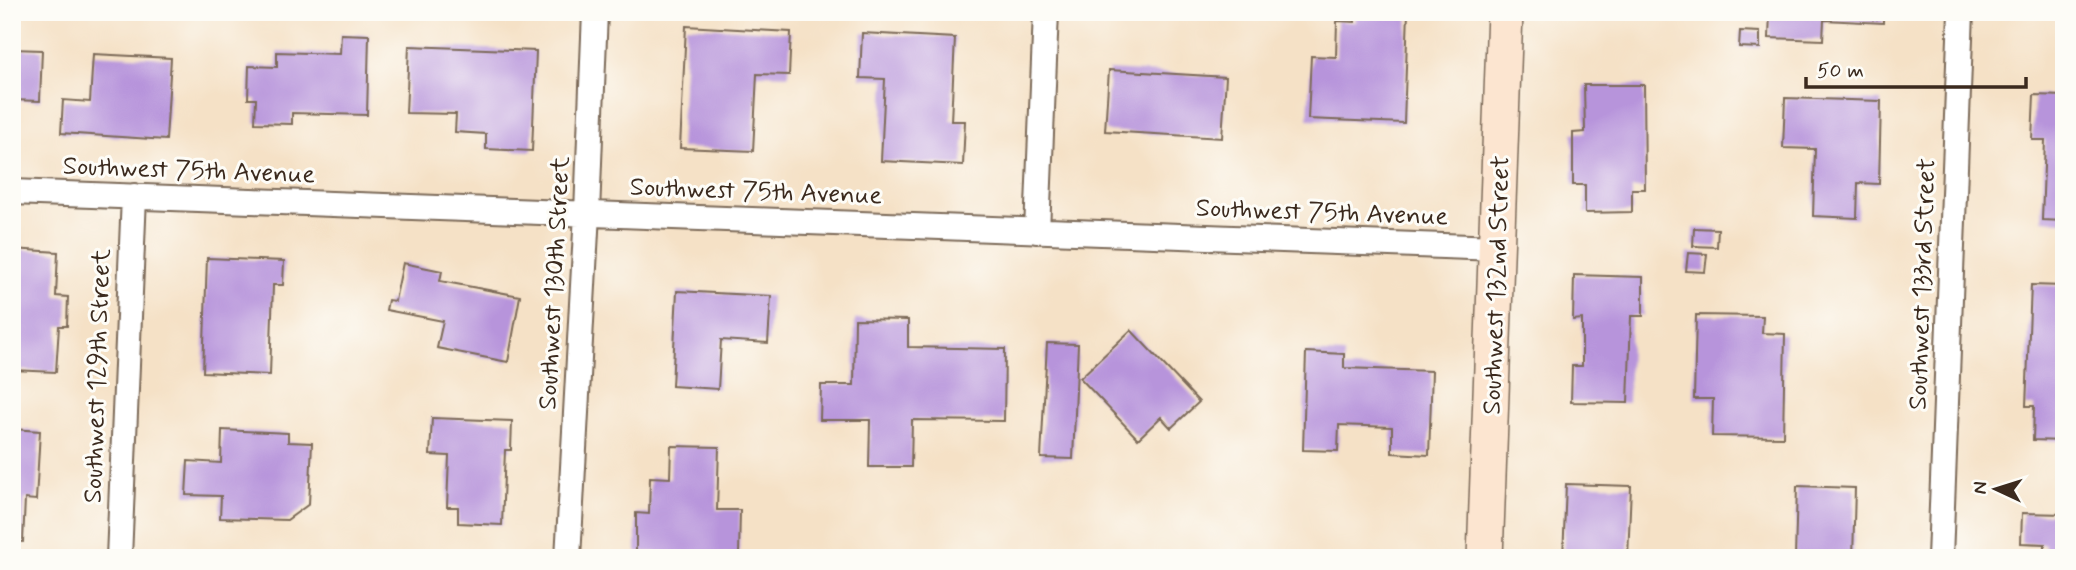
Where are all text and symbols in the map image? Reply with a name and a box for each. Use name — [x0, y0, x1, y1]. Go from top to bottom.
scale bar — [1806, 46, 2027, 90]
text: 50 m — [1817, 57, 1864, 85]
street label: Southwest 75th Avenue — [62, 150, 316, 192]
street label: Southwest 130th Street — [531, 155, 579, 411]
street label: Southwest 132nd Street — [1475, 155, 1519, 415]
street label: Southwest 133rd Street — [1902, 158, 1944, 410]
street label: Southwest 75th Avenue — [629, 171, 883, 213]
street label: Southwest 75th Avenue — [1195, 192, 1449, 234]
street label: Southwest 129th Street — [77, 248, 119, 504]
north arrow — [1960, 454, 2030, 524]
text: N — [1968, 481, 1993, 495]

